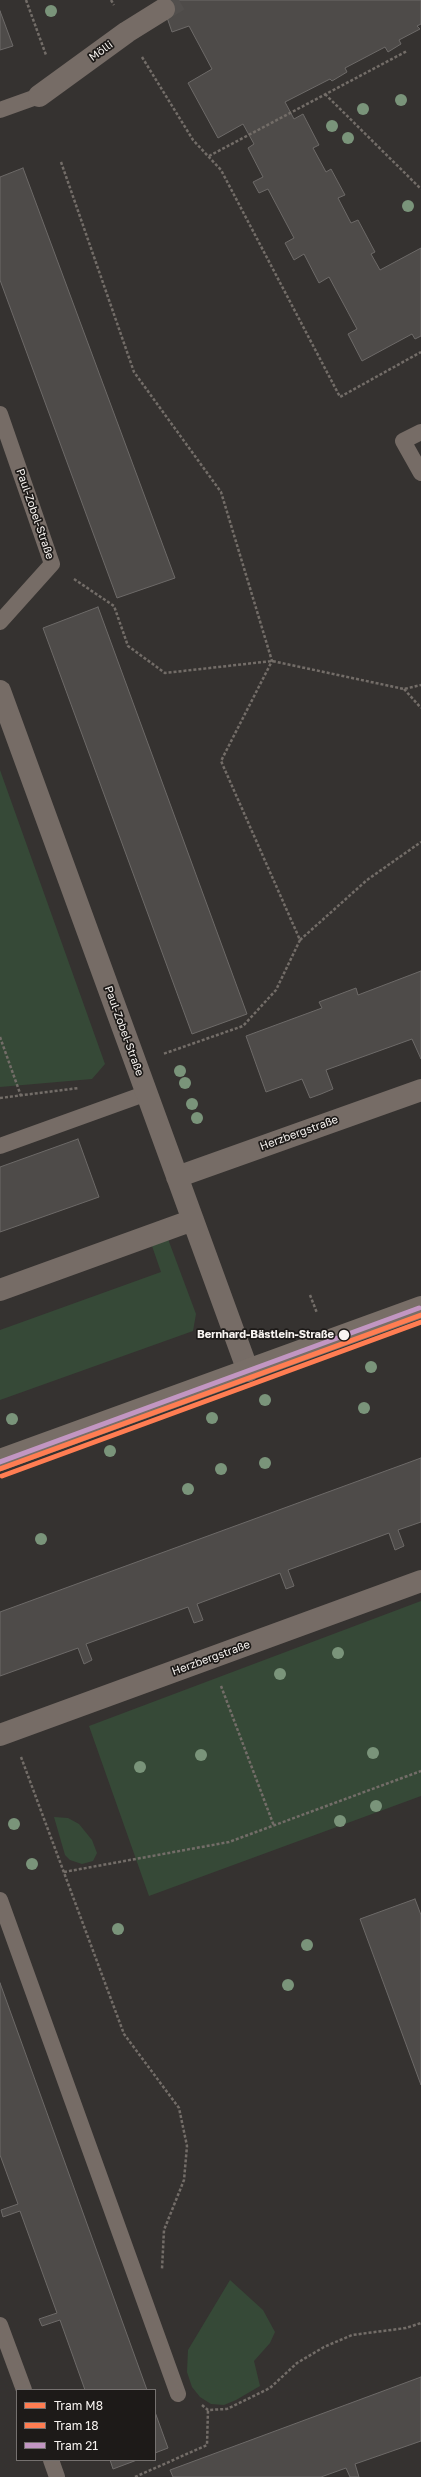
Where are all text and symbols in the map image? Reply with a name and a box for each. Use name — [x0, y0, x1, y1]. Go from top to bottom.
street label: Mölli — [87, 38, 115, 64]
street label: Paul-Zobel-Straße — [13, 467, 57, 561]
street label: Paul-Zobel-Straße — [102, 984, 146, 1078]
street label: Herzbergstraße — [258, 1113, 340, 1153]
place label: Bernhard-Bästlein-Straße — [197, 1328, 334, 1342]
marker: Bernhard-Bästlein-Straße — [337, 1328, 351, 1342]
street label: Herzbergstraße — [170, 1638, 252, 1678]
legend — [16, 2389, 156, 2461]
text: Tram M8 — [54, 2398, 103, 2413]
text: Tram 18 — [54, 2418, 98, 2433]
text: Tram 21 — [54, 2438, 98, 2453]

